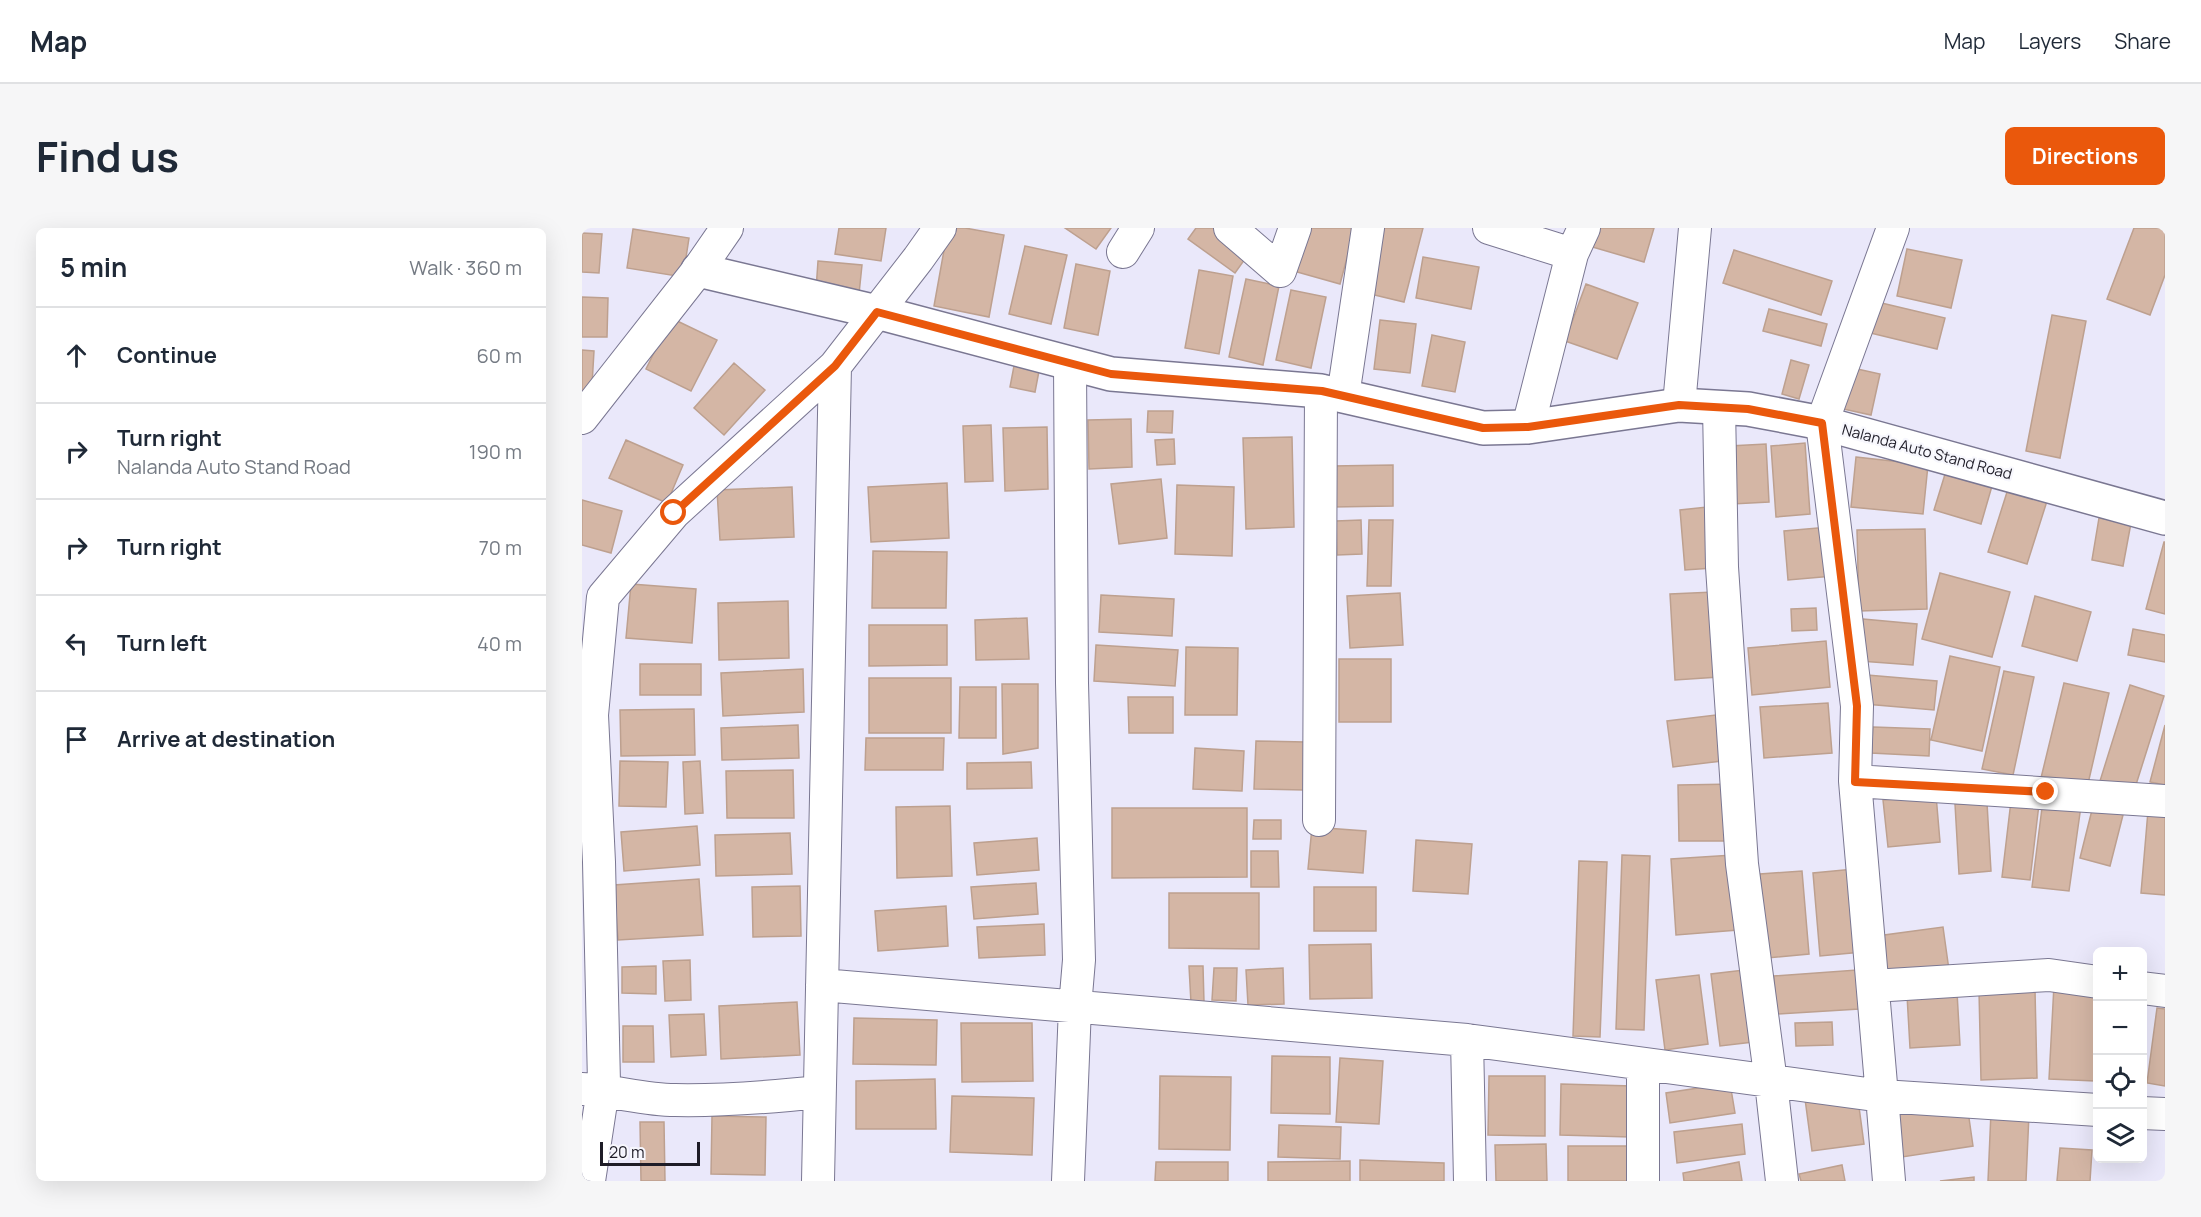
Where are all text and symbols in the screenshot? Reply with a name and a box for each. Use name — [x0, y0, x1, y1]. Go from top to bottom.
text: Map — [30, 22, 87, 60]
text: Map — [1944, 27, 1985, 55]
text: Layers — [2018, 27, 2081, 55]
text: Share — [2114, 27, 2171, 55]
text: Find us — [36, 127, 179, 185]
button: Directions — [2005, 127, 2165, 185]
text: 5 min — [60, 249, 127, 285]
text: Walk · 360 m — [409, 254, 522, 281]
icon: ahead — [60, 339, 93, 372]
text: Continue — [117, 340, 217, 370]
text: 60 m — [476, 342, 522, 369]
street label: Nalanda Auto Stand Road — [1840, 419, 2015, 484]
text: Turn right — [117, 423, 222, 453]
icon: right — [60, 435, 93, 468]
text: 190 m — [469, 438, 522, 465]
text: Nalanda Auto Stand Road — [117, 453, 351, 480]
route start — [660, 499, 686, 525]
icon: right — [60, 531, 93, 564]
text: Turn right — [117, 532, 222, 562]
text: 70 m — [479, 534, 522, 561]
icon: left — [60, 627, 93, 660]
text: Turn left — [117, 628, 207, 658]
text: 40 m — [477, 630, 522, 657]
icon: arrive — [60, 723, 93, 756]
text: Arrive at destination — [117, 724, 335, 754]
route end — [2032, 778, 2058, 804]
map controls — [2093, 947, 2147, 1163]
button: + — [2093, 947, 2147, 1001]
button: − — [2093, 1001, 2147, 1055]
button: locate — [2093, 1055, 2147, 1109]
button: layers — [2093, 1109, 2147, 1163]
scale bar — [600, 1139, 700, 1166]
text: 20 m — [609, 1141, 645, 1163]

